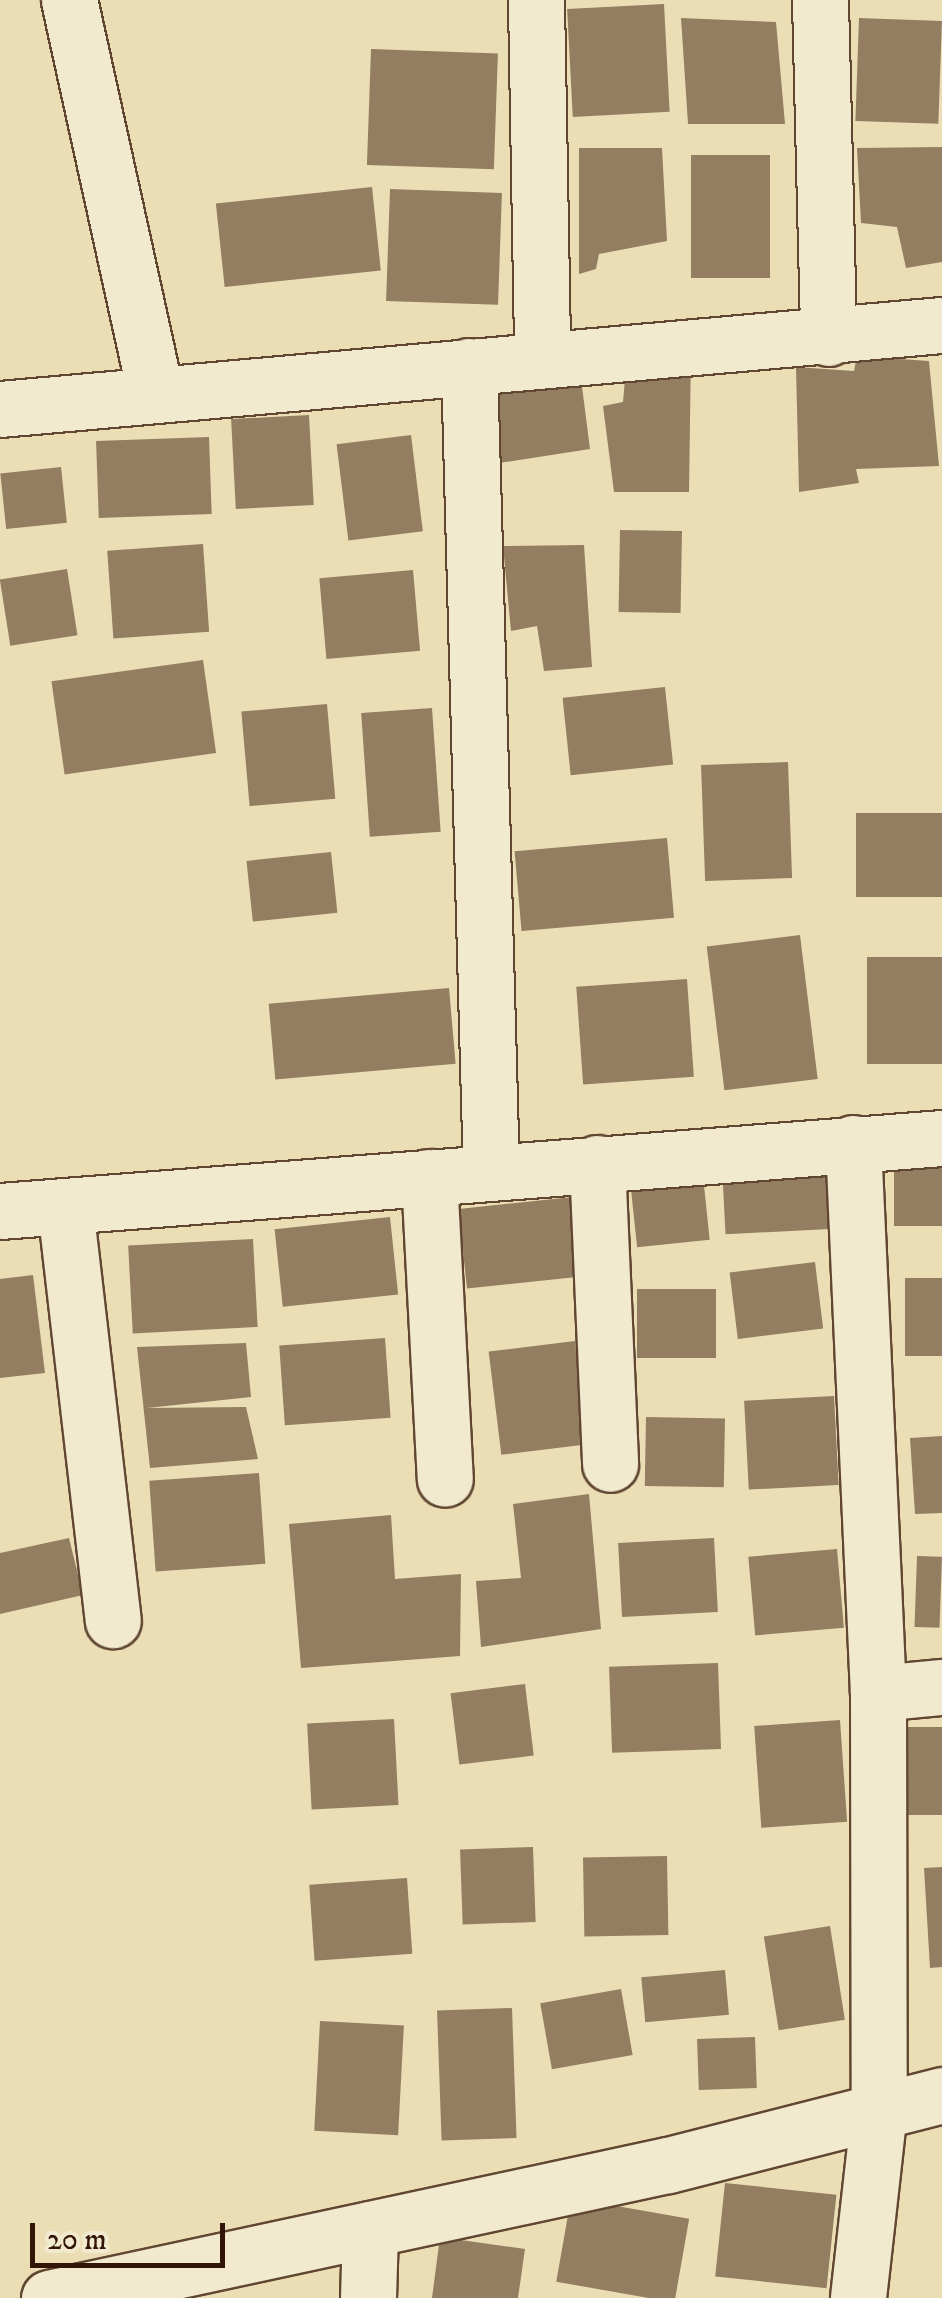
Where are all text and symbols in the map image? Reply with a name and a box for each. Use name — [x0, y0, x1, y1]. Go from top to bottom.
scale bar — [35, 2203, 230, 2265]
text: 20 m — [47, 2222, 107, 2259]

